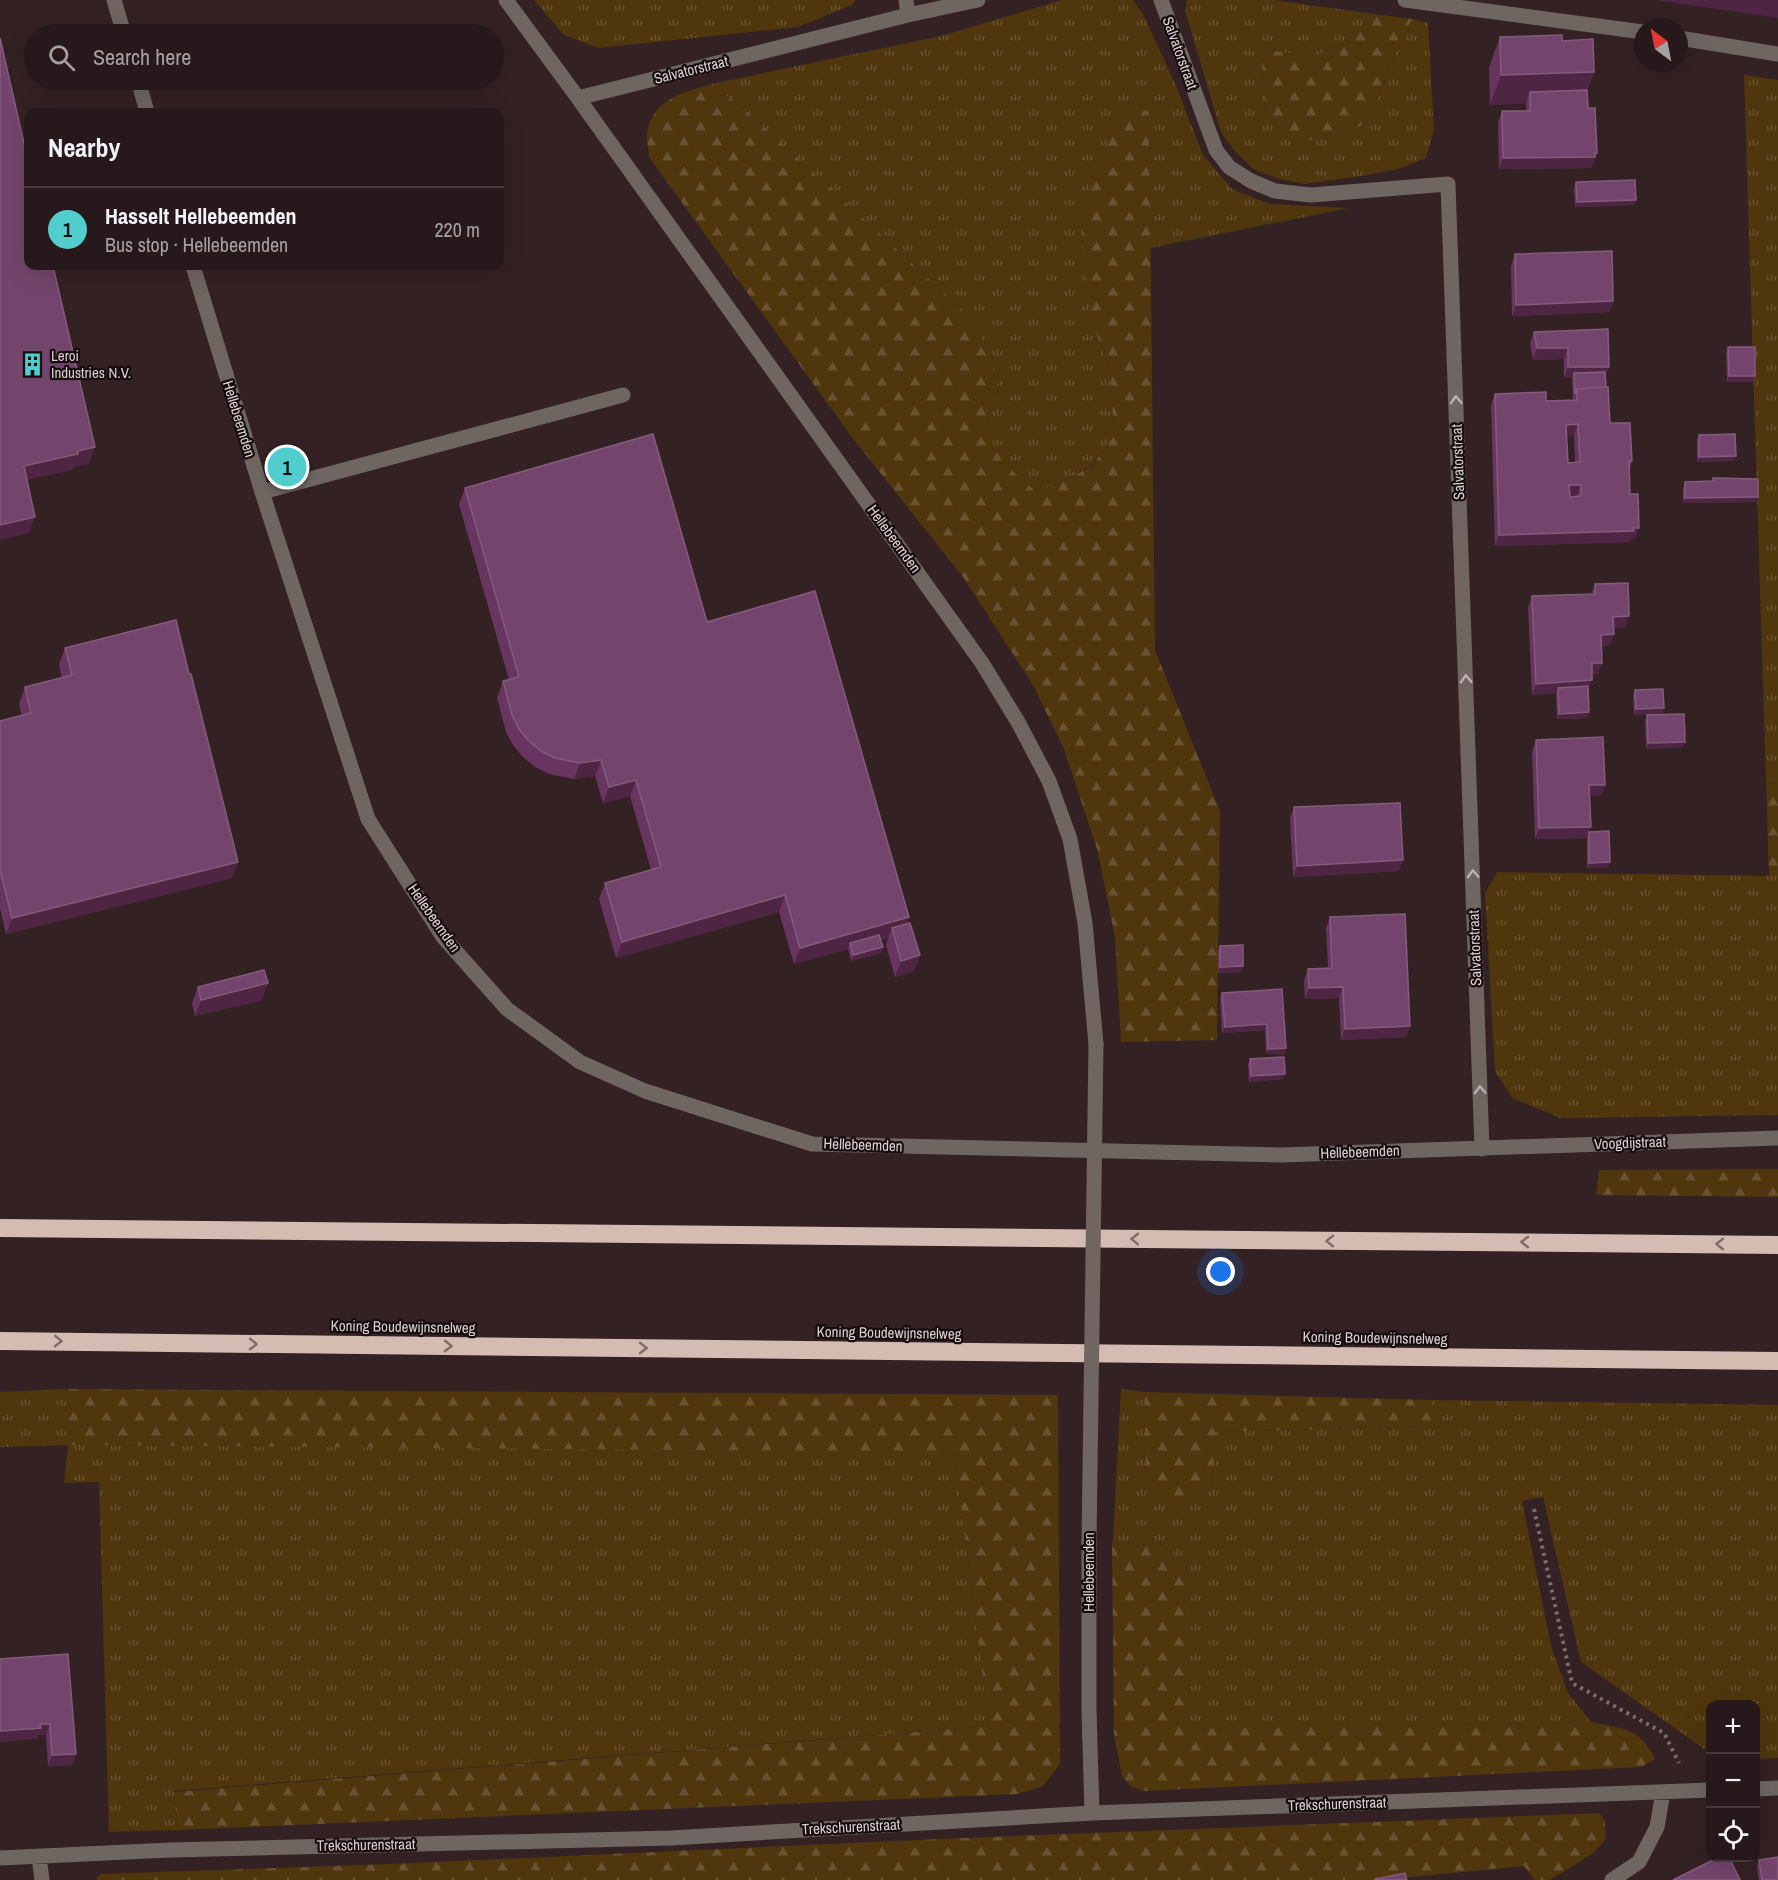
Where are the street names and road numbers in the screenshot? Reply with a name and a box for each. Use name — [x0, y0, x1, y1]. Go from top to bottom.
street label: Salvatorstraat — [1158, 14, 1204, 93]
street label: Salvatorstraat — [652, 50, 731, 89]
street label: Hellebeemden — [218, 378, 261, 460]
street label: Salvatorstraat — [1446, 423, 1469, 500]
street label: Hellebeemden — [863, 500, 926, 577]
street label: Hellebeemden — [403, 879, 466, 956]
street label: Salvatorstraat — [1463, 909, 1486, 986]
street label: Voogdijstraat — [1594, 1131, 1667, 1154]
street label: Hellebeemden — [823, 1133, 903, 1156]
street label: Hellebeemden — [1320, 1140, 1400, 1163]
street label: Koning Boudewijnsnelweg — [330, 1315, 476, 1338]
street label: Koning Boudewijnsnelweg — [816, 1321, 962, 1344]
street label: Koning Boudewijnsnelweg — [1302, 1326, 1448, 1349]
street label: Hellebeemden — [1078, 1532, 1099, 1612]
street label: Trekschurenstraat — [1287, 1791, 1387, 1816]
street label: Trekschurenstraat — [801, 1813, 901, 1840]
street label: Trekschurenstraat — [316, 1833, 416, 1856]

